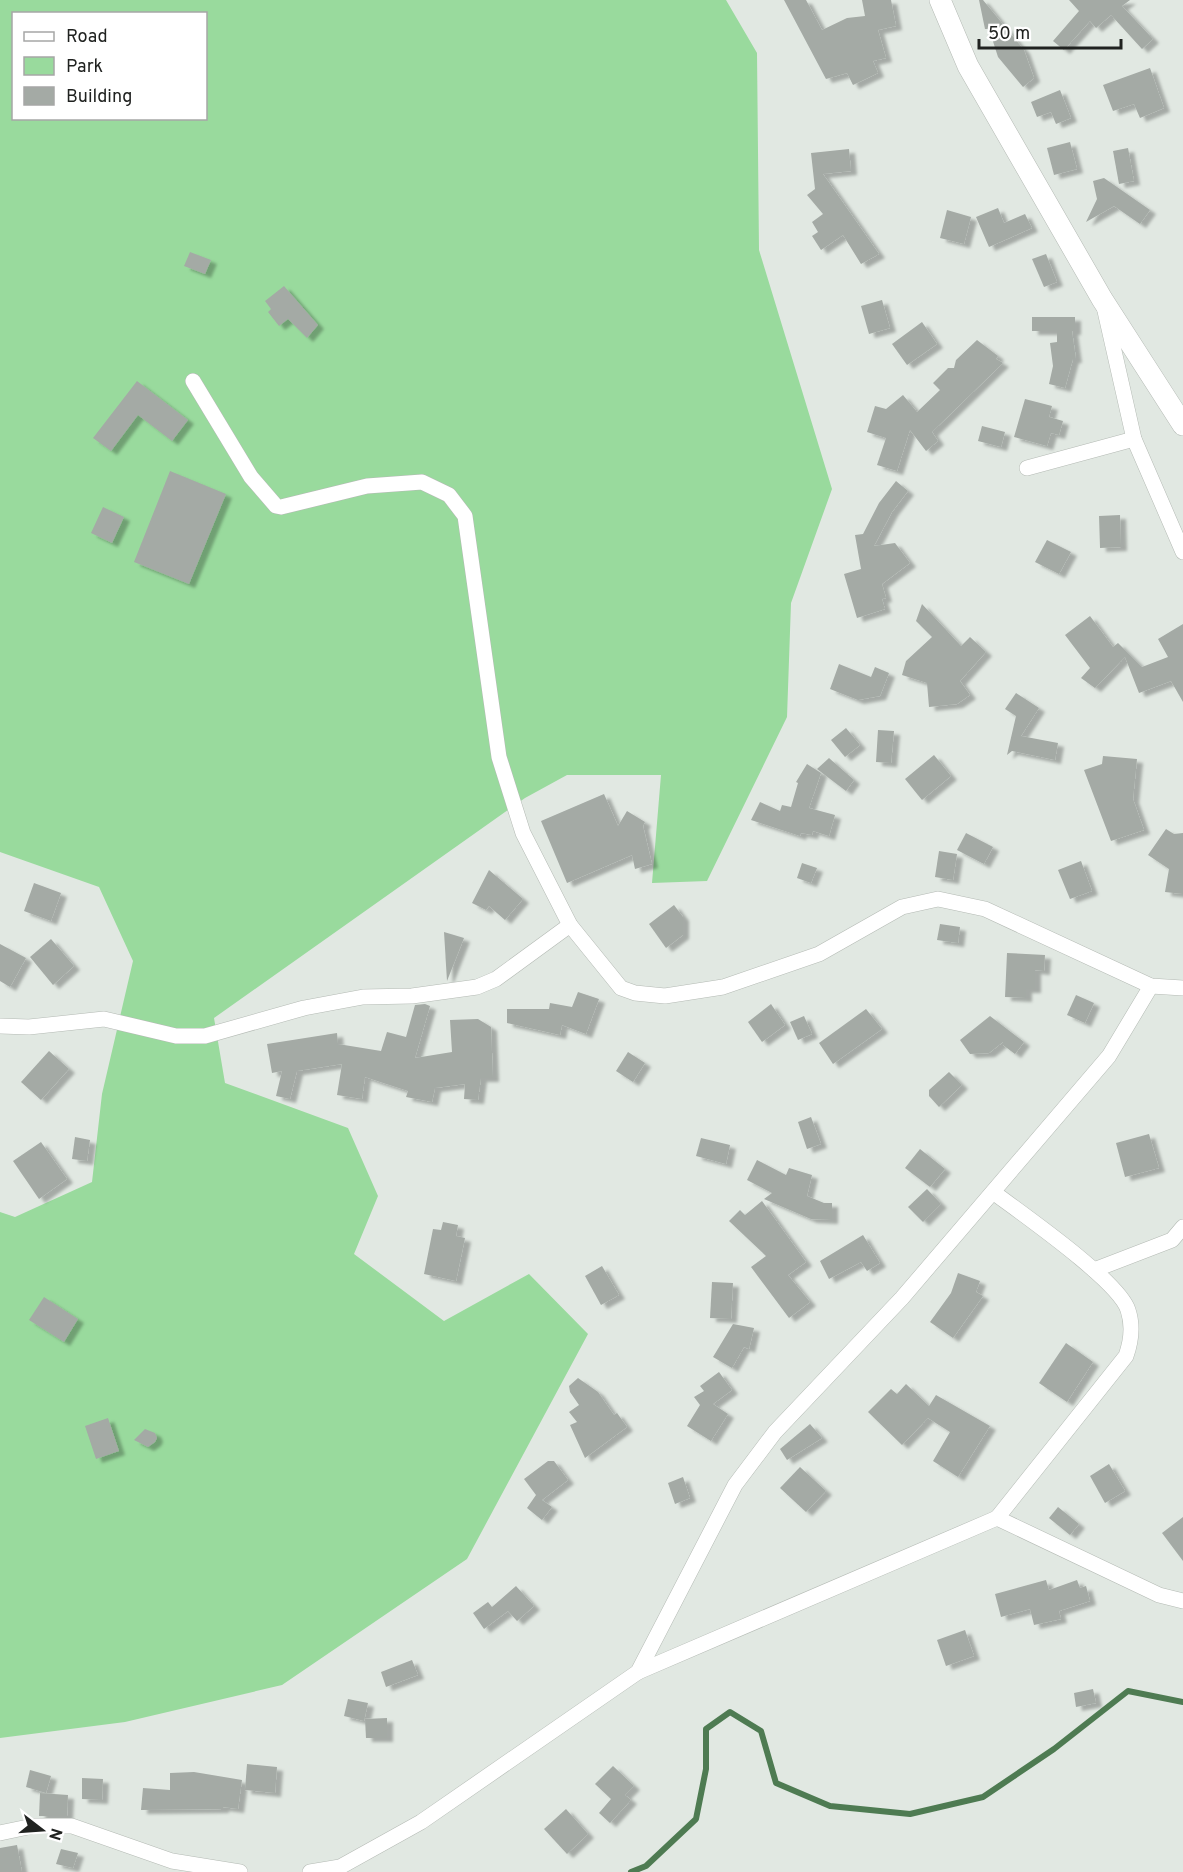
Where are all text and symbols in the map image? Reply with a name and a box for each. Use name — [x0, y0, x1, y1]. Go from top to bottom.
legend — [12, 12, 207, 120]
scale bar — [979, 12, 1122, 50]
text: 50 m — [988, 23, 1030, 46]
text: Road — [66, 26, 108, 49]
text: Park — [66, 56, 103, 79]
text: Building — [66, 86, 132, 109]
north arrow — [12, 1800, 72, 1860]
text: N — [43, 1825, 66, 1842]

